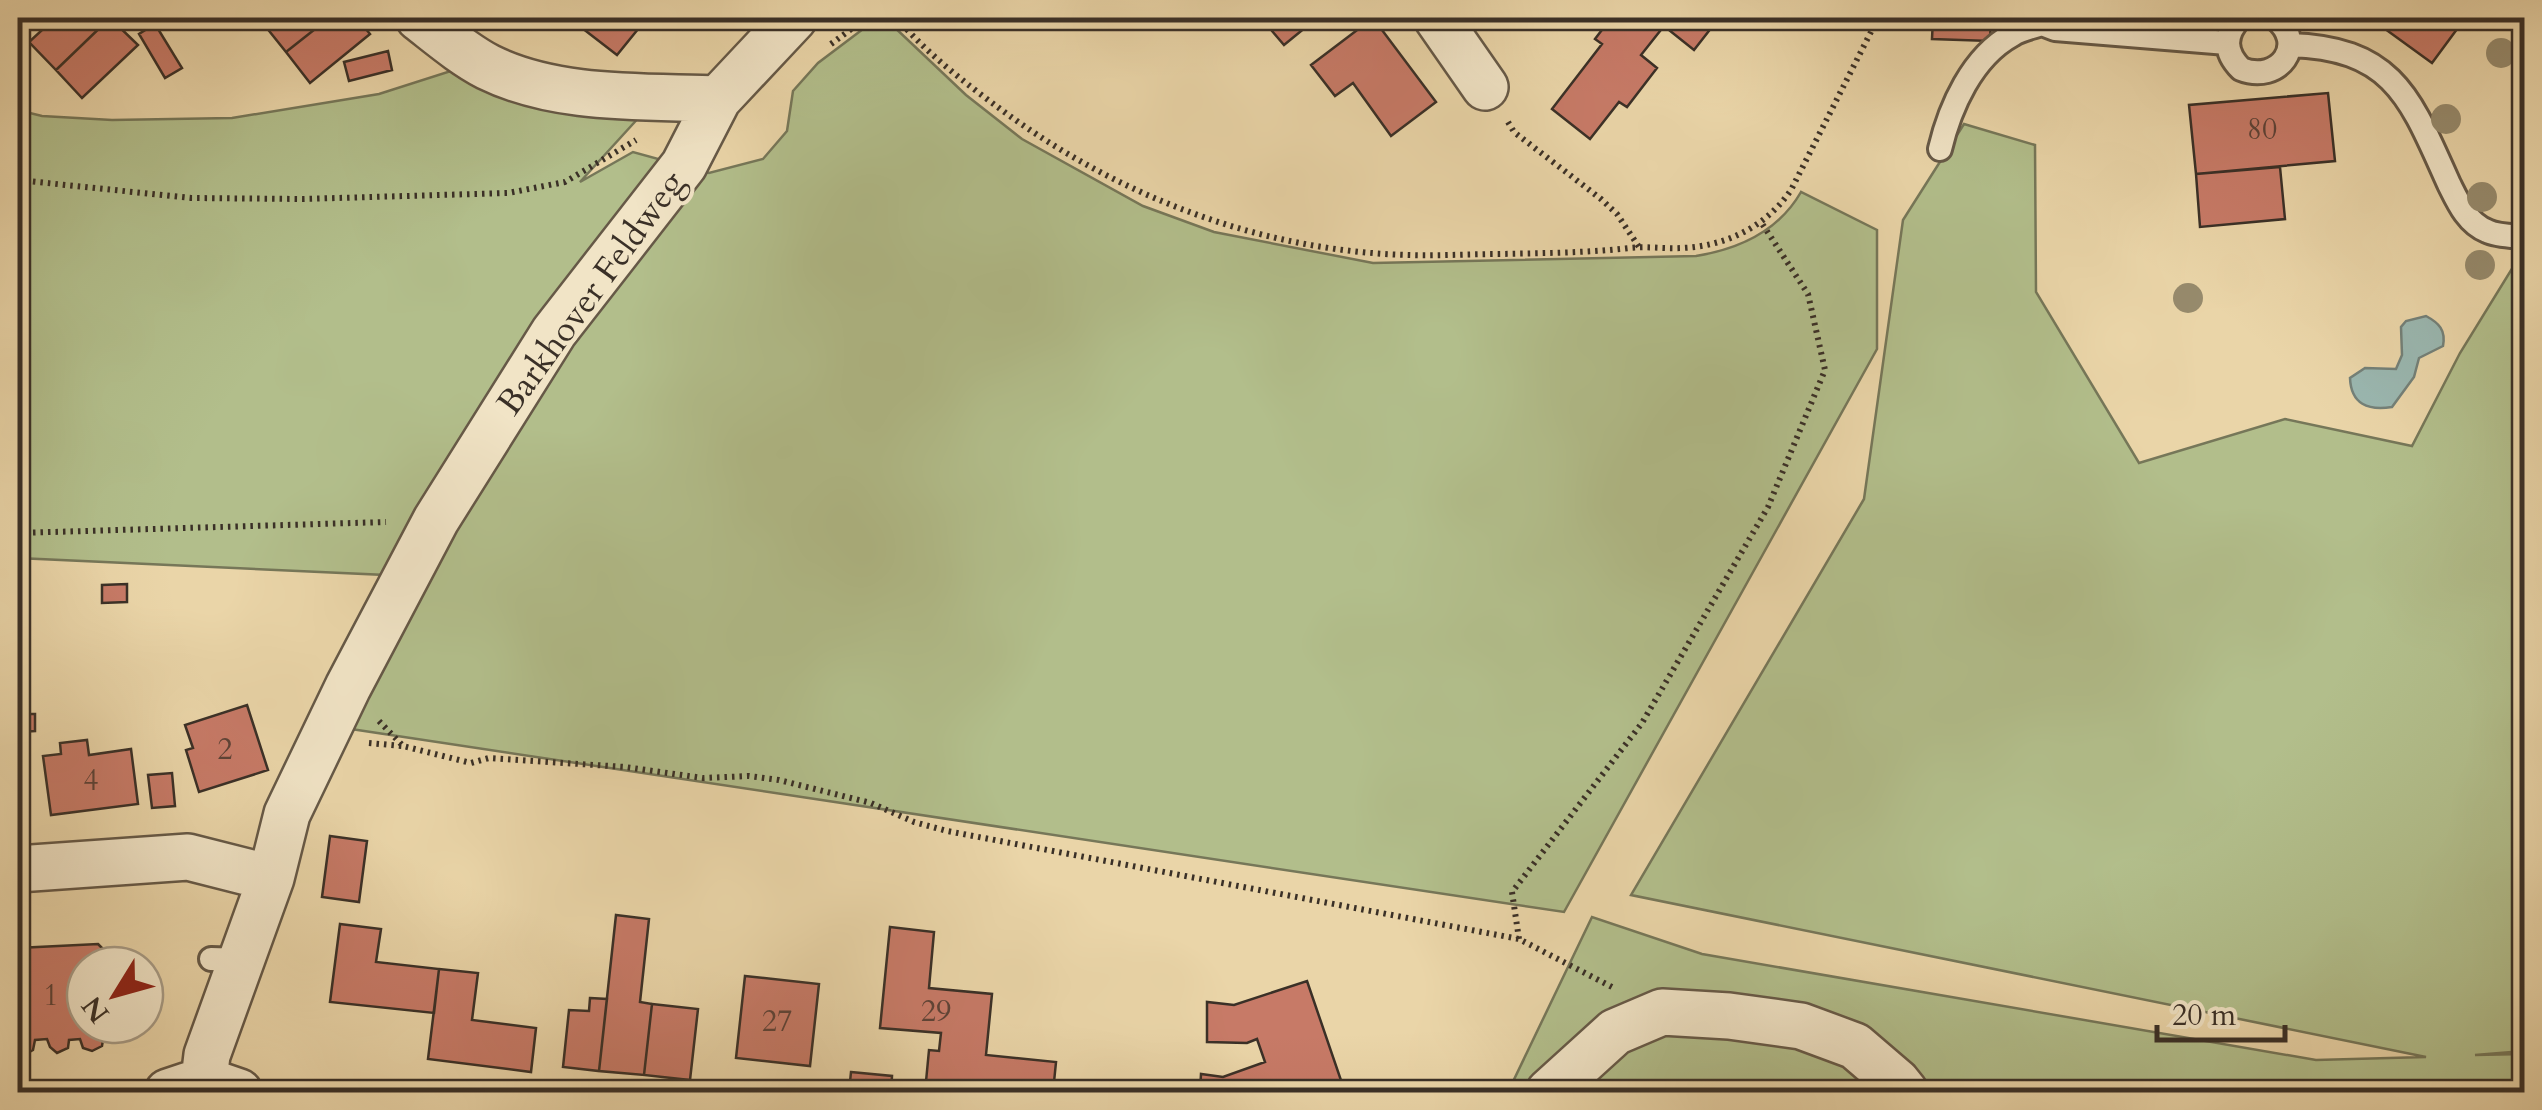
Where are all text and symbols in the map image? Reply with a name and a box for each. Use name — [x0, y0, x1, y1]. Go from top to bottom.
house number: 80 — [2247, 109, 2277, 150]
street label: Barkhover Feldweg — [486, 161, 696, 425]
house number: 2 — [217, 729, 233, 770]
house number: 4 — [83, 760, 99, 801]
north arrow — [65, 945, 165, 1045]
house number: 1 — [43, 975, 59, 1016]
scale bar — [2157, 980, 2284, 1042]
text: N — [73, 988, 118, 1031]
house number: 29 — [921, 991, 951, 1032]
text: 20 m — [2172, 995, 2237, 1036]
house number: 27 — [762, 1001, 792, 1042]

